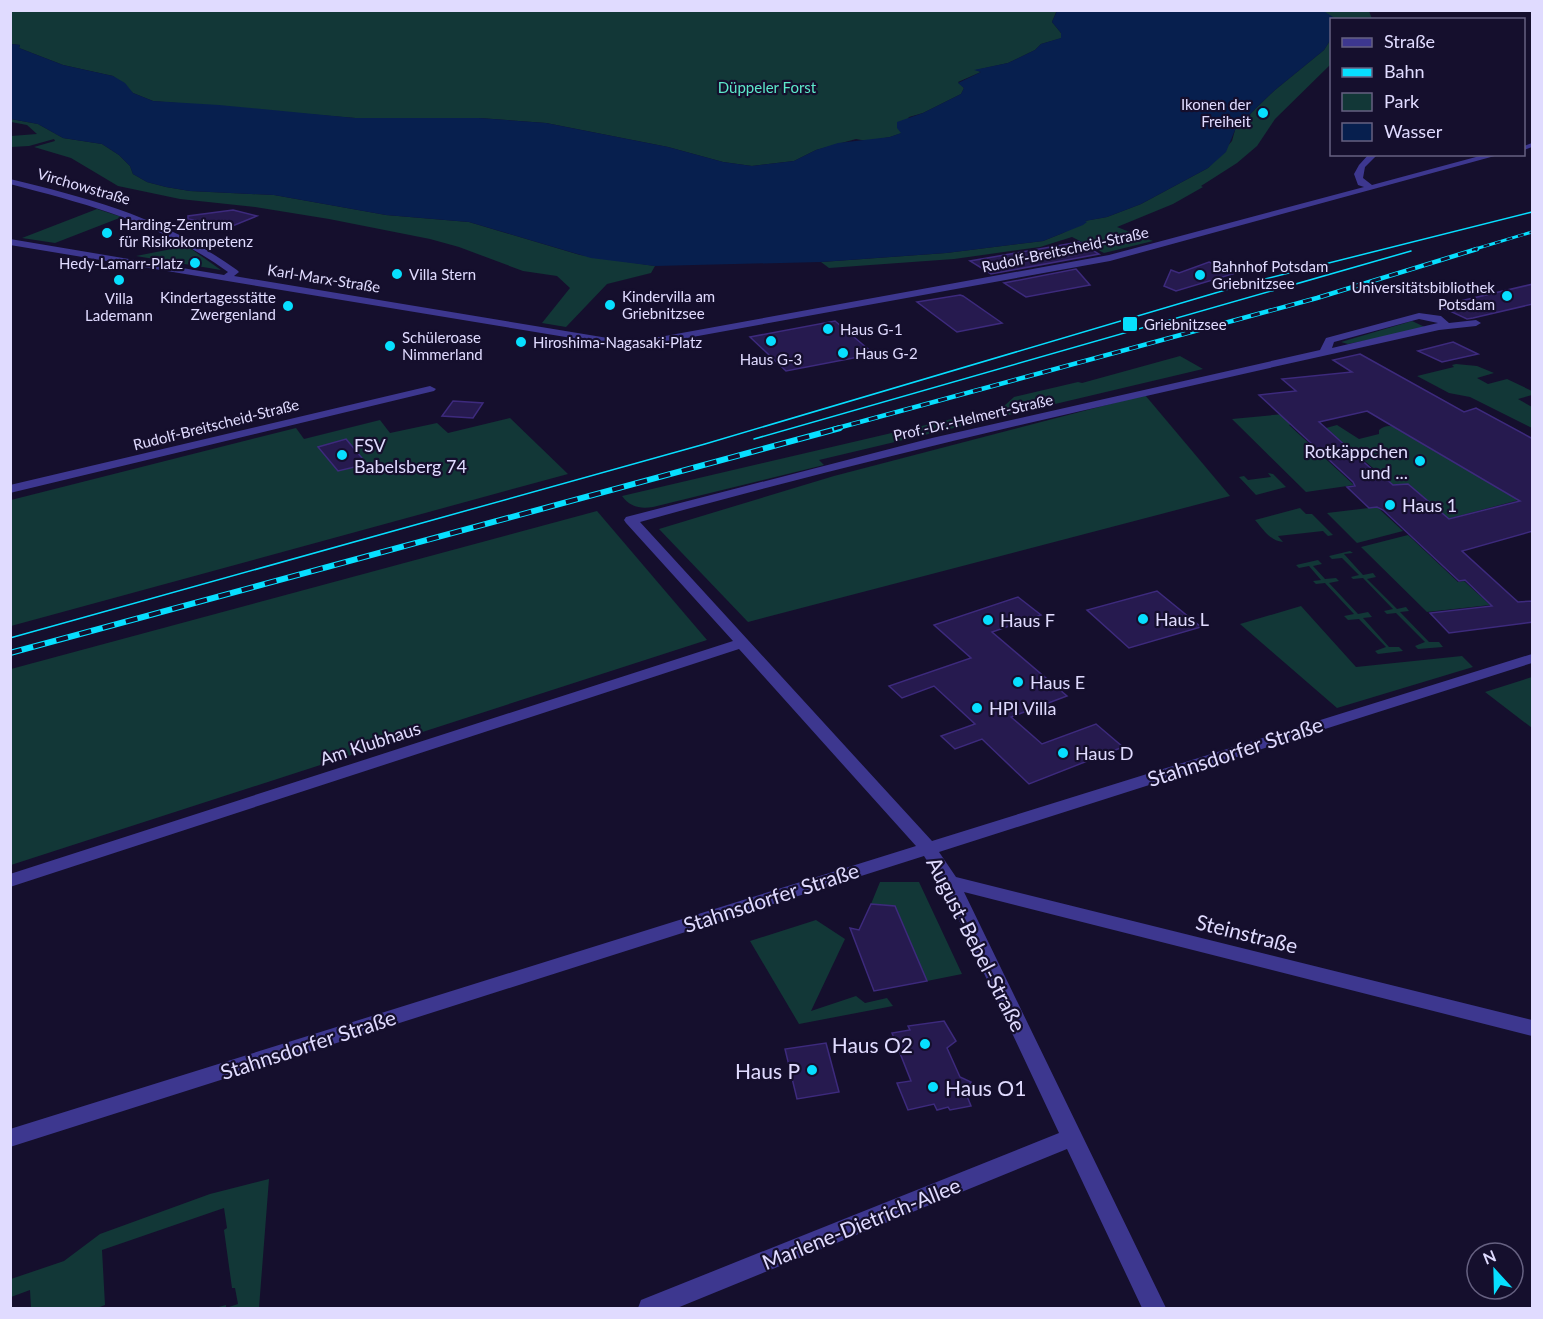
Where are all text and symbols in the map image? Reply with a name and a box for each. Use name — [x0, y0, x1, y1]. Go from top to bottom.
legend — [1330, 18, 1525, 156]
text: Straße — [1384, 30, 1435, 52]
text: Bahn — [1384, 60, 1425, 82]
park label: Düppeler Forst — [718, 78, 817, 96]
text: Park — [1384, 90, 1420, 112]
place label: Ikonen der Freiheit — [1181, 95, 1252, 130]
marker: Ikonen der Freiheit — [1256, 106, 1270, 120]
text: Wasser — [1384, 120, 1443, 142]
street label: Virchowstraße — [35, 164, 133, 208]
place label: Harding-Zentrum für Risikokompetenz — [119, 215, 253, 250]
street label: Rudolf-Breitscheid-Straße — [980, 222, 1150, 275]
marker: Harding-Zentrum für Risikokompetenz — [100, 226, 114, 240]
place label: Hedy-Lamarr-Platz — [59, 254, 183, 272]
marker: Hedy-Lamarr-Platz — [188, 256, 202, 270]
place label: Bahnhof Potsdam Griebnitzsee — [1212, 257, 1328, 292]
street label: Karl-Marx-Straße — [266, 260, 382, 296]
place label: Villa Stern — [409, 265, 476, 283]
marker: Villa Stern — [390, 267, 404, 281]
marker: Bahnhof Potsdam Griebnitzsee — [1193, 268, 1207, 282]
marker: Villa Lademann — [112, 273, 126, 287]
place label: Universitätsbibliothek Potsdam — [1351, 278, 1495, 313]
place label: Kindervilla am Griebnitzsee — [622, 287, 715, 322]
place label: Kindertagesstätte Zwergenland — [160, 288, 276, 323]
place label: Villa Lademann — [85, 289, 153, 324]
marker: Universitätsbibliothek Potsdam — [1500, 289, 1514, 303]
marker: Kindervilla am Griebnitzsee — [603, 298, 617, 312]
marker: Kindertagesstätte Zwergenland — [281, 299, 295, 313]
marker: Griebnitzsee — [1121, 315, 1139, 333]
place label: Griebnitzsee — [1144, 315, 1227, 333]
place label: Haus G-1 — [840, 320, 903, 338]
marker: Haus G-1 — [821, 322, 835, 336]
place label: Schüleroase Nimmerland — [402, 328, 483, 363]
place label: Hiroshima-Nagasaki-Platz — [533, 333, 702, 351]
marker: Haus G-3 — [764, 334, 778, 348]
marker: Hiroshima-Nagasaki-Platz — [514, 335, 528, 349]
marker: Schüleroase Nimmerland — [383, 339, 397, 353]
place label: Haus G-2 — [855, 344, 918, 362]
marker: Haus G-2 — [836, 346, 850, 360]
place label: Haus G-3 — [740, 350, 802, 368]
street label: Prof.-Dr.-Helmert-Straße — [891, 390, 1055, 444]
street label: Rudolf-Breitscheid-Straße — [131, 395, 301, 453]
place label: FSV Babelsberg 74 — [354, 434, 467, 477]
place label: Rotkäppchen und ... — [1304, 440, 1408, 483]
marker: FSV Babelsberg 74 — [335, 448, 349, 462]
marker: Rotkäppchen und ... — [1413, 454, 1427, 468]
place label: Haus 1 — [1402, 494, 1457, 516]
marker: Haus 1 — [1383, 498, 1397, 512]
place label: Haus L — [1155, 608, 1209, 630]
place label: Haus F — [1000, 609, 1055, 631]
marker: Haus L — [1136, 612, 1150, 626]
marker: Haus F — [981, 613, 995, 627]
place label: Haus E — [1030, 671, 1085, 693]
marker: Haus E — [1011, 675, 1025, 689]
place label: HPI Villa — [989, 697, 1057, 719]
marker: HPI Villa — [970, 701, 984, 715]
street label: Stahnsdorfer Straße — [1144, 711, 1326, 791]
street label: Am Klubhaus — [317, 716, 423, 770]
place label: Haus D — [1075, 742, 1134, 764]
marker: Haus D — [1056, 746, 1070, 760]
street label: August-Bebel-Straße — [922, 853, 1032, 1035]
street label: Stahnsdorfer Straße — [680, 857, 862, 937]
street label: Steinstraße — [1193, 908, 1301, 958]
street label: Stahnsdorfer Straße — [217, 1004, 399, 1084]
place label: Haus O2 — [832, 1032, 913, 1057]
marker: Haus O2 — [918, 1037, 932, 1051]
place label: Haus P — [735, 1058, 800, 1083]
marker: Haus P — [805, 1063, 819, 1077]
place label: Haus O1 — [945, 1075, 1026, 1100]
marker: Haus O1 — [926, 1080, 940, 1094]
street label: Marlene-Dietrich-Allee — [758, 1172, 964, 1274]
north arrow — [1465, 1241, 1525, 1301]
text: N — [1480, 1246, 1498, 1268]

